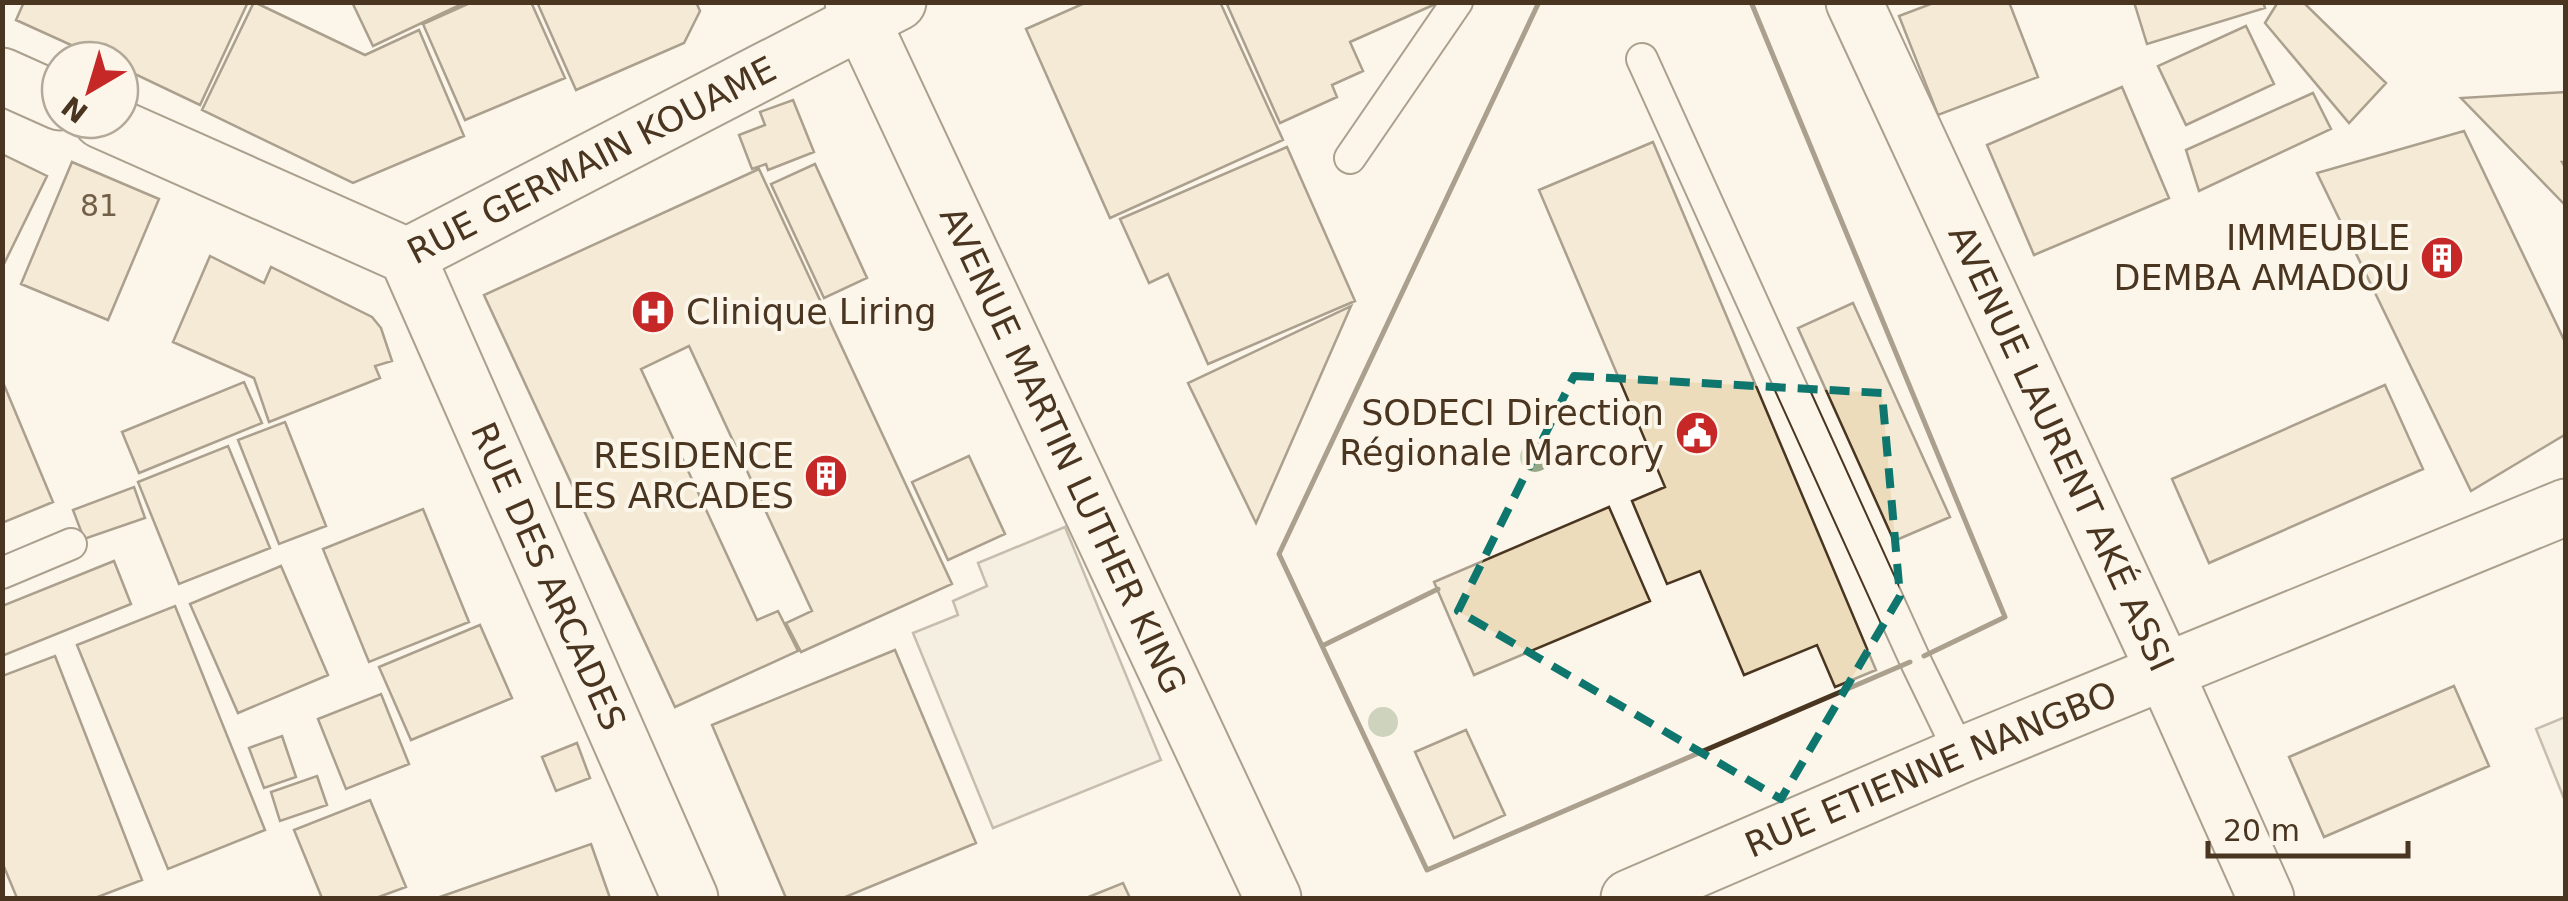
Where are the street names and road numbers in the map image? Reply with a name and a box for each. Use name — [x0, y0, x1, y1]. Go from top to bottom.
street label: RUE GERMAIN KOUAME — [401, 49, 783, 272]
street label: AVENUE MARTIN LUTHER KING — [932, 200, 1194, 700]
street label: AVENUE LAURENT AKÉ ASSI — [1941, 219, 2182, 677]
street label: RUE DES ARCADES — [463, 416, 633, 736]
street label: RUE ETIENNE NANGBO — [1739, 673, 2122, 866]

